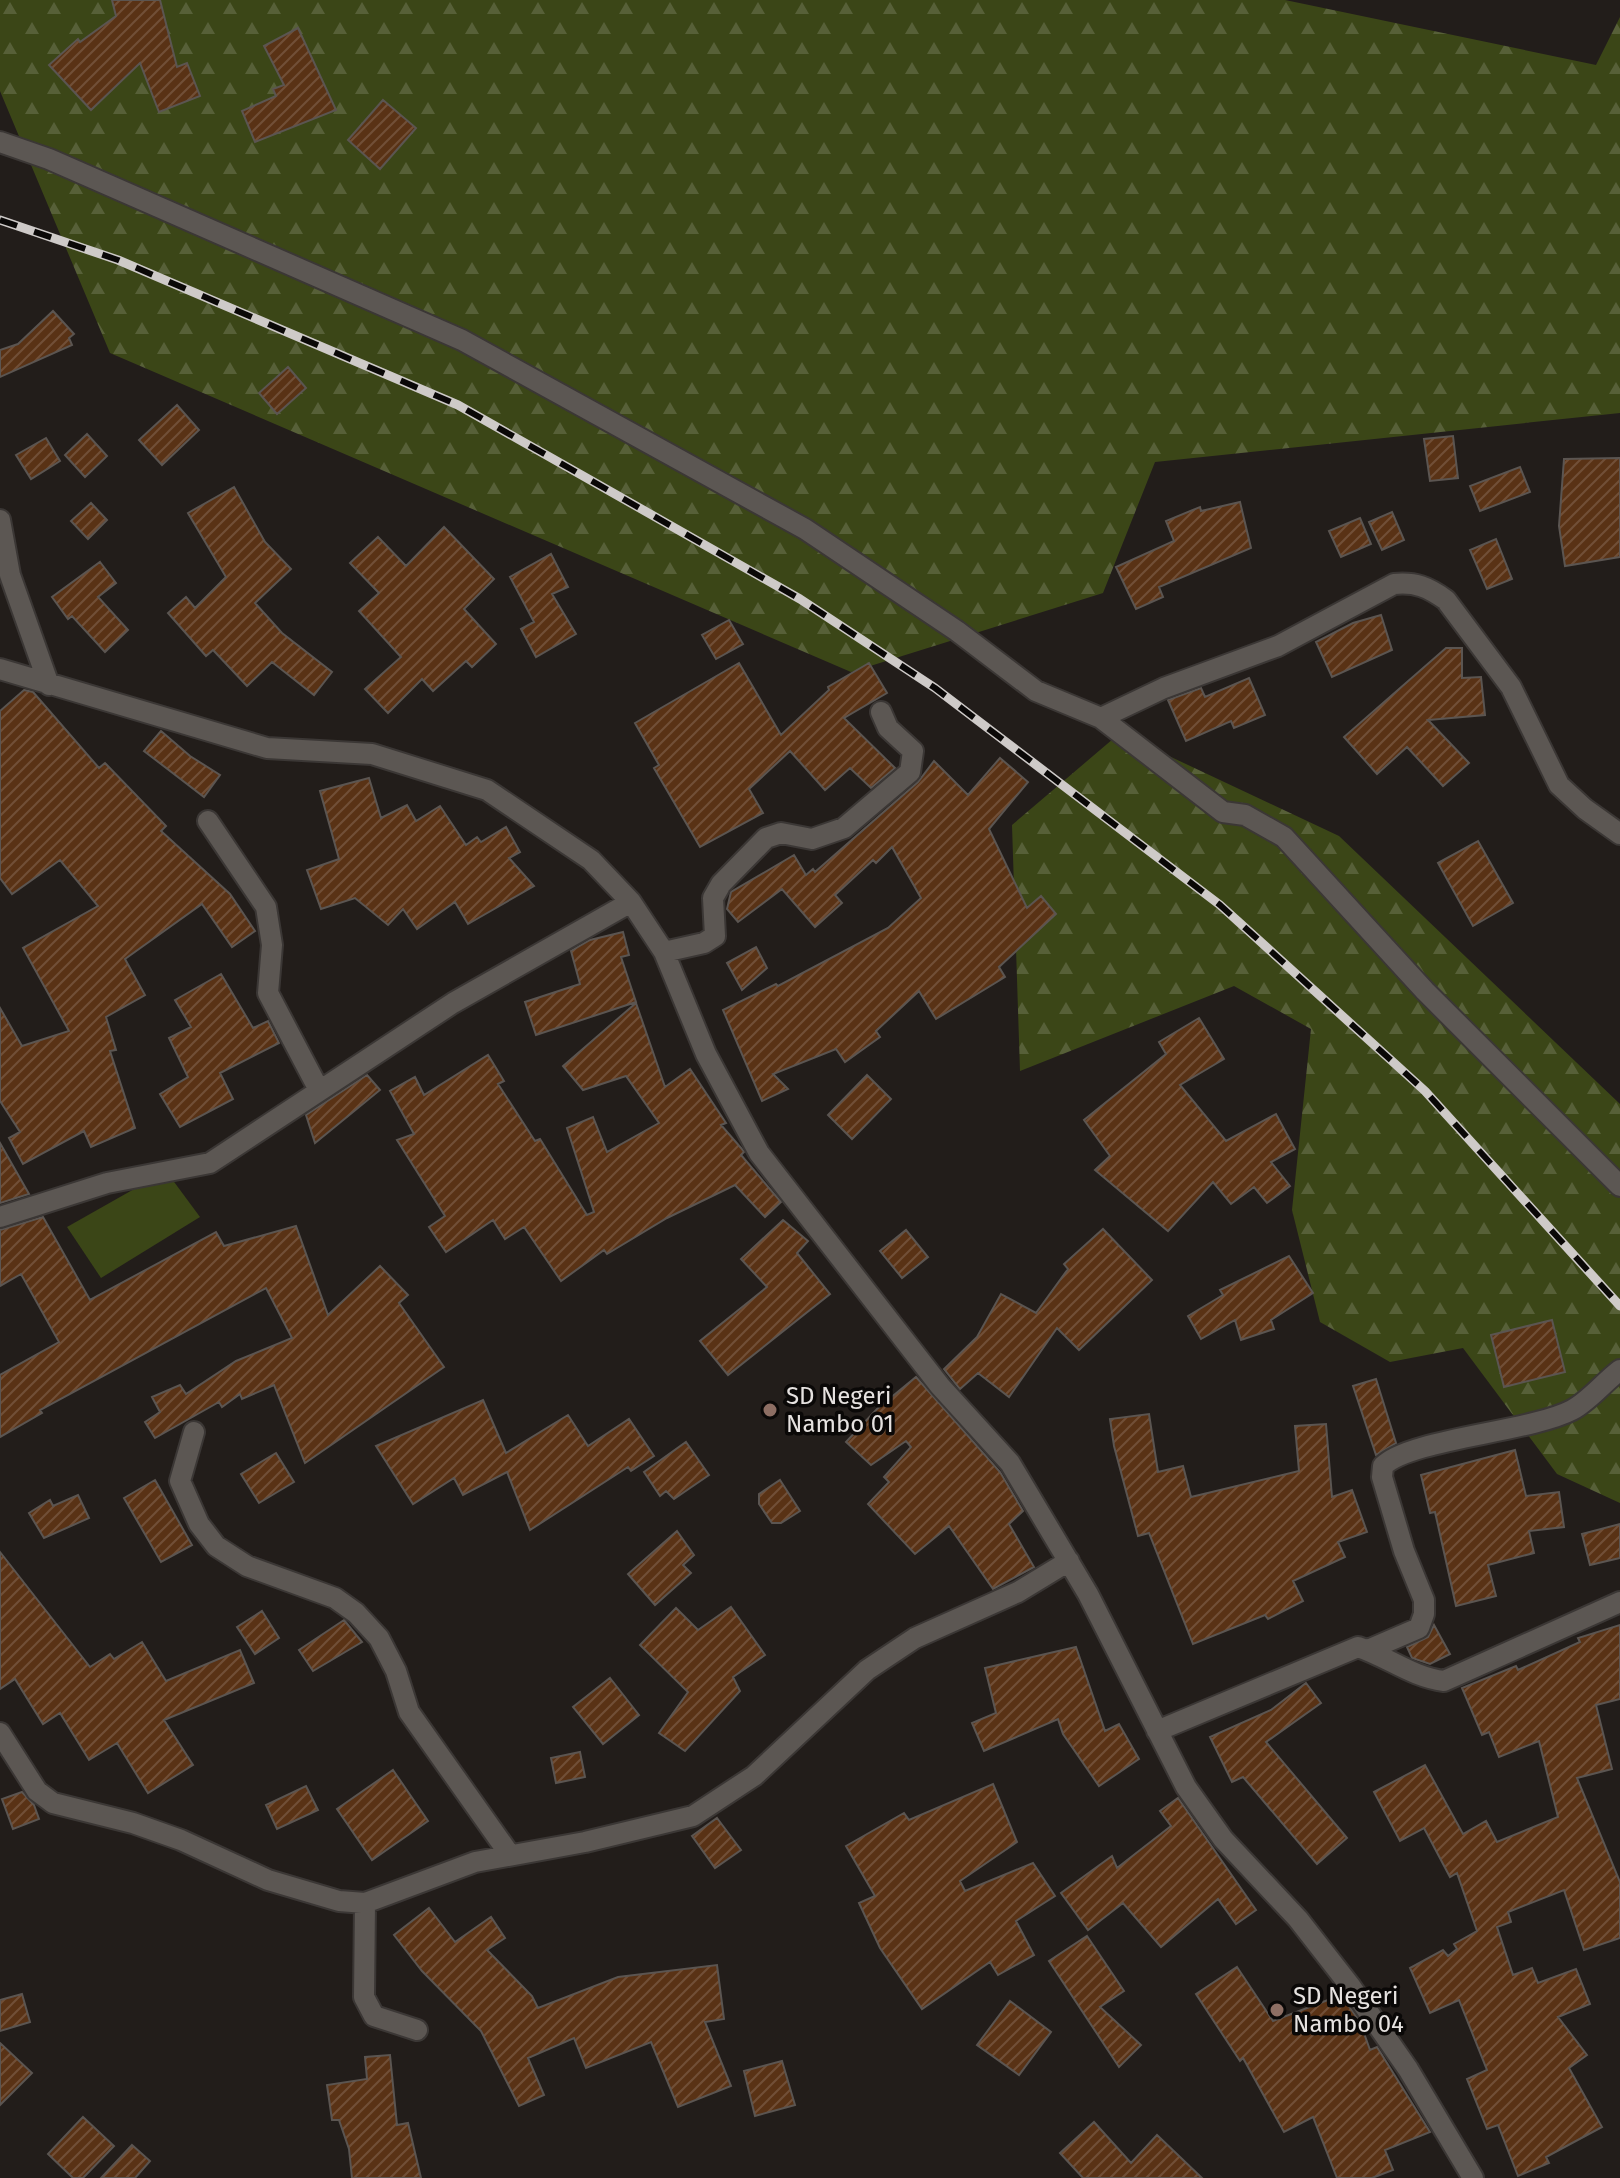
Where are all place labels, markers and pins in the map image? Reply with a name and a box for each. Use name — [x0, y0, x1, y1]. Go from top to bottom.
place label: SD Negeri Nambo 01 — [786, 1382, 894, 1438]
marker: SD Negeri Nambo 01 — [761, 1401, 779, 1419]
place label: SD Negeri Nambo 04 — [1293, 1982, 1404, 2038]
marker: SD Negeri Nambo 04 — [1268, 2001, 1286, 2019]

